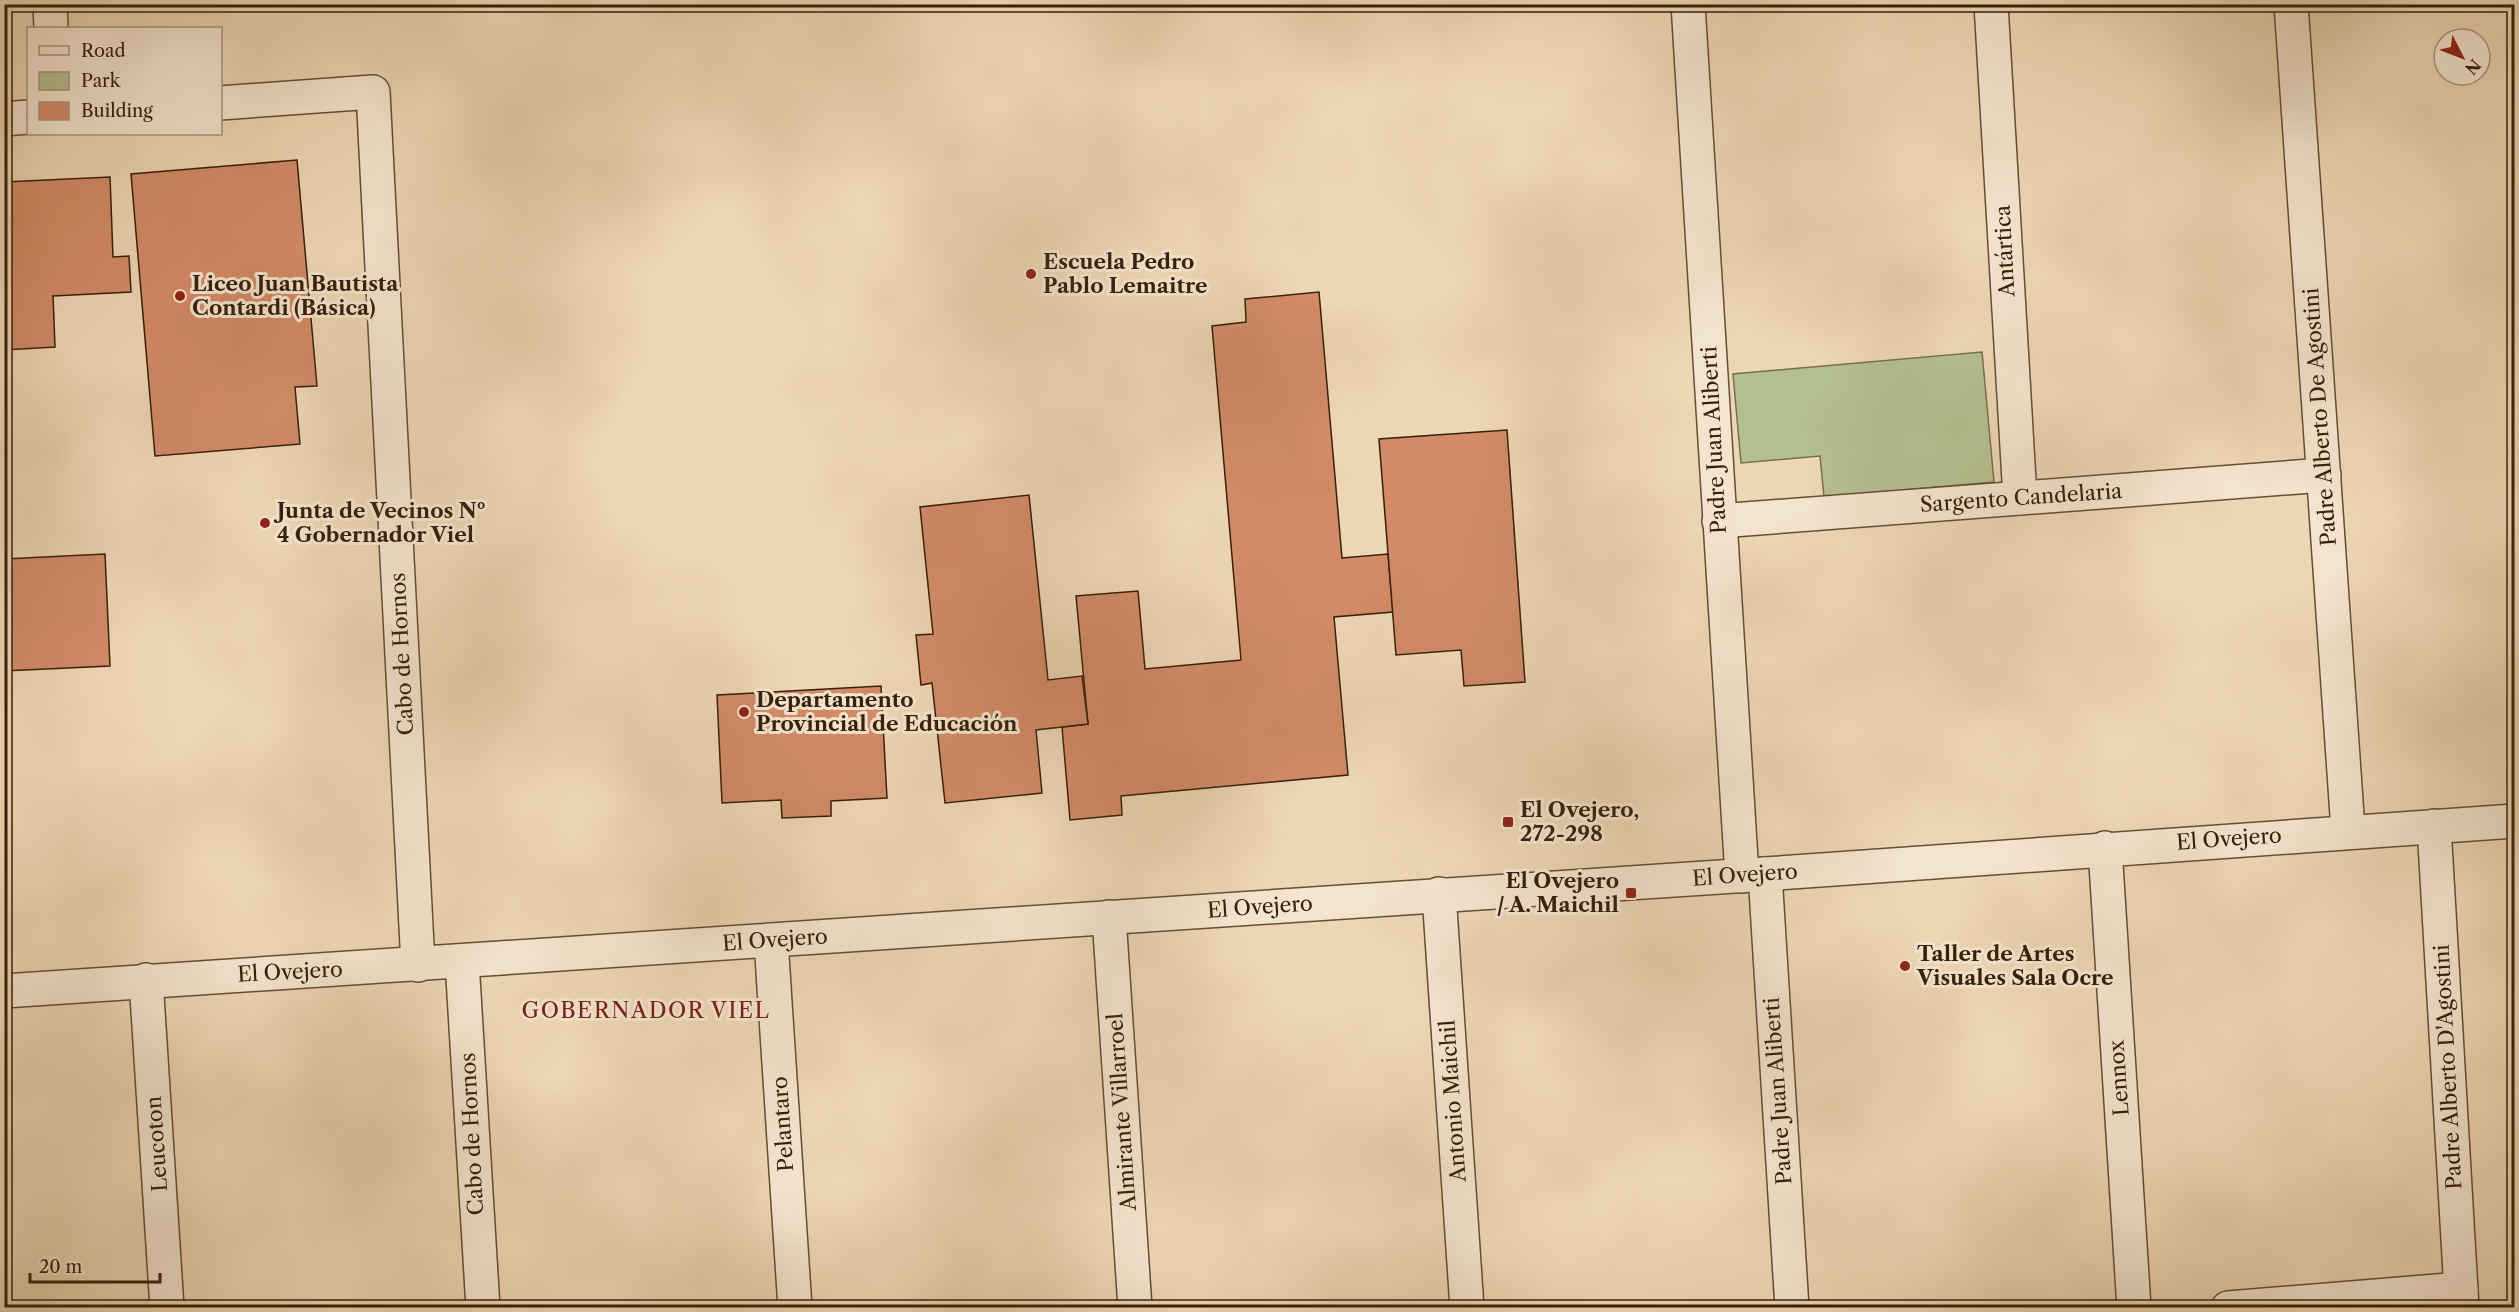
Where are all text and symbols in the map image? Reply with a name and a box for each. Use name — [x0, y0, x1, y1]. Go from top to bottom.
legend — [27, 27, 222, 135]
north arrow — [2432, 27, 2492, 87]
text: Road — [81, 40, 126, 62]
text: N — [2461, 55, 2485, 79]
text: Park — [81, 70, 122, 92]
text: Building — [81, 100, 153, 122]
street label: Antártica — [1990, 204, 2019, 299]
place label: Escuela Pedro Pablo Lemaitre — [1043, 249, 1207, 298]
marker: Escuela Pedro Pablo Lemaitre — [1024, 267, 1038, 281]
place label: Liceo Juan Bautista Contardi (Básica) — [192, 271, 399, 320]
street label: Padre Alberto De Agostini — [2298, 287, 2341, 547]
marker: Liceo Juan Bautista Contardi (Básica) — [173, 289, 187, 303]
street label: Padre Juan Aliberti — [1696, 346, 1731, 534]
street label: Sargento Candelaria — [1919, 478, 2124, 517]
place label: Junta de Vecinos Nº 4 Gobernador Viel — [273, 498, 486, 547]
marker: Junta de Vecinos Nº 4 Gobernador Viel — [258, 516, 272, 530]
street label: Cabo de Hornos — [385, 572, 418, 736]
place label: Departamento Provincial de Educación — [756, 687, 1018, 736]
marker: Departamento Provincial de Educación — [737, 705, 751, 719]
place label: El Ovejero, 272-298 — [1520, 797, 1639, 846]
marker: El Ovejero, 272-298 — [1501, 815, 1515, 829]
street label: El Ovejero — [2175, 822, 2282, 855]
street label: El Ovejero — [1691, 858, 1798, 891]
place label: El Ovejero / A. Maichil — [1497, 868, 1619, 917]
marker: El Ovejero / A. Maichil — [1624, 886, 1638, 900]
street label: El Ovejero — [1206, 890, 1313, 923]
street label: El Ovejero — [721, 923, 828, 956]
place label: Taller de Artes Visuales Sala Ocre — [1916, 941, 2114, 990]
street label: Padre Alberto D'Agostini — [2429, 944, 2466, 1190]
street label: El Ovejero — [237, 956, 343, 987]
marker: Taller de Artes Visuales Sala Ocre — [1898, 959, 1912, 973]
district label: GOBERNADOR VIEL — [522, 997, 771, 1024]
street label: Padre Juan Aliberti — [1758, 997, 1797, 1186]
street label: Almirante Villarroel — [1102, 1012, 1141, 1213]
street label: Antonio Maichil — [1434, 1019, 1471, 1184]
street label: Lennox — [2103, 1038, 2134, 1117]
street label: Cabo de Hornos — [455, 1052, 488, 1216]
street label: Pelantaro — [767, 1076, 798, 1173]
street label: Leucoton — [141, 1095, 172, 1193]
scale bar — [30, 1246, 160, 1284]
text: 20 m — [39, 1256, 83, 1278]

